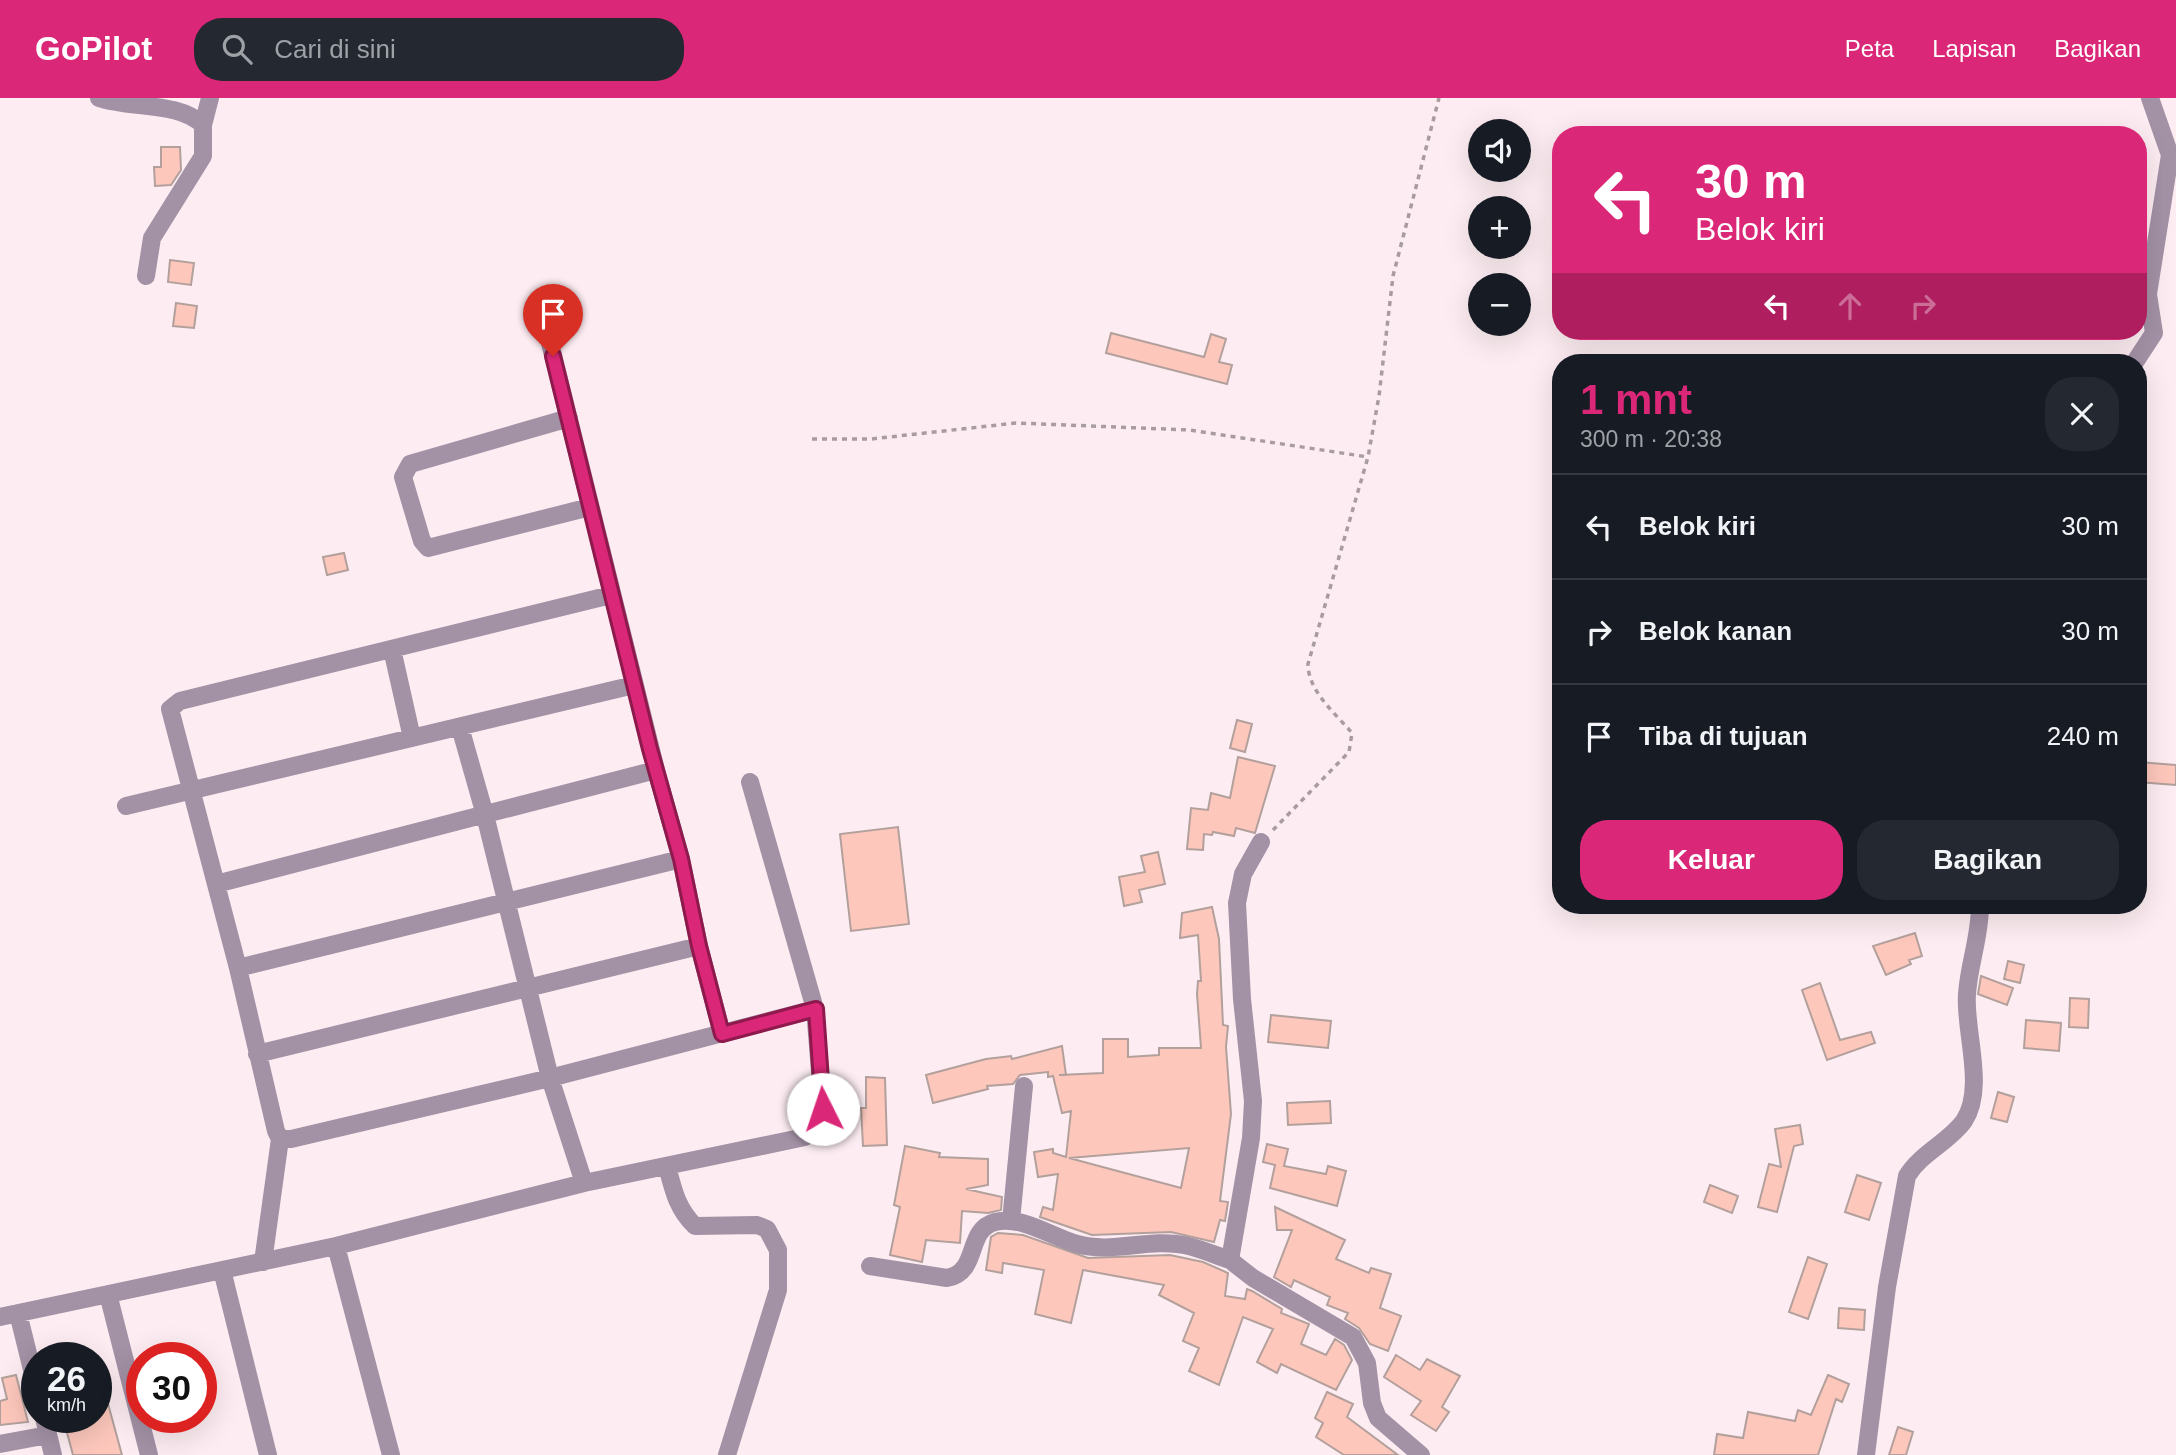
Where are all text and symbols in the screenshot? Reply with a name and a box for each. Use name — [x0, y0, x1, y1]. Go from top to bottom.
search box — [194, 18, 684, 81]
text: GoPilot — [35, 30, 152, 67]
icon: search — [218, 30, 256, 68]
text: Cari di sini — [274, 34, 396, 64]
text: Peta — [1845, 35, 1894, 62]
text: Lapisan — [1932, 35, 2016, 62]
text: Bagikan — [2054, 35, 2141, 62]
map controls — [1468, 119, 1531, 336]
button: sound — [1468, 119, 1531, 182]
icon: left — [1580, 154, 1671, 245]
text: 30 m — [1695, 154, 1807, 208]
button: + — [1468, 196, 1531, 259]
text: Belok kiri — [1695, 211, 1825, 247]
button: − — [1468, 273, 1531, 336]
pin — [523, 284, 583, 356]
icon: left — [1758, 287, 1796, 325]
icon: ahead — [1831, 287, 1869, 325]
icon: right — [1904, 287, 1942, 325]
icon: arrive — [534, 295, 572, 333]
text: 1 mnt — [1580, 376, 1692, 423]
button: close — [2045, 377, 2119, 451]
text: 300 m · 20:38 — [1580, 426, 1722, 452]
icon: left — [1580, 508, 1618, 546]
text: Belok kiri — [1639, 511, 1756, 541]
text: 30 m — [2061, 511, 2119, 541]
icon: right — [1580, 613, 1618, 651]
text: Belok kanan — [1639, 616, 1792, 646]
text: 30 m — [2061, 616, 2119, 646]
icon: arrive — [1580, 718, 1618, 756]
text: Tiba di tujuan — [1639, 721, 1808, 751]
text: 240 m — [2047, 721, 2119, 751]
button: Keluar — [1580, 820, 1843, 900]
button: Bagikan — [1857, 820, 2119, 900]
position arrow — [786, 1072, 860, 1146]
speed limit sign: 30 — [126, 1342, 217, 1433]
text: 26 — [47, 1359, 86, 1398]
text: km/h — [47, 1395, 86, 1415]

